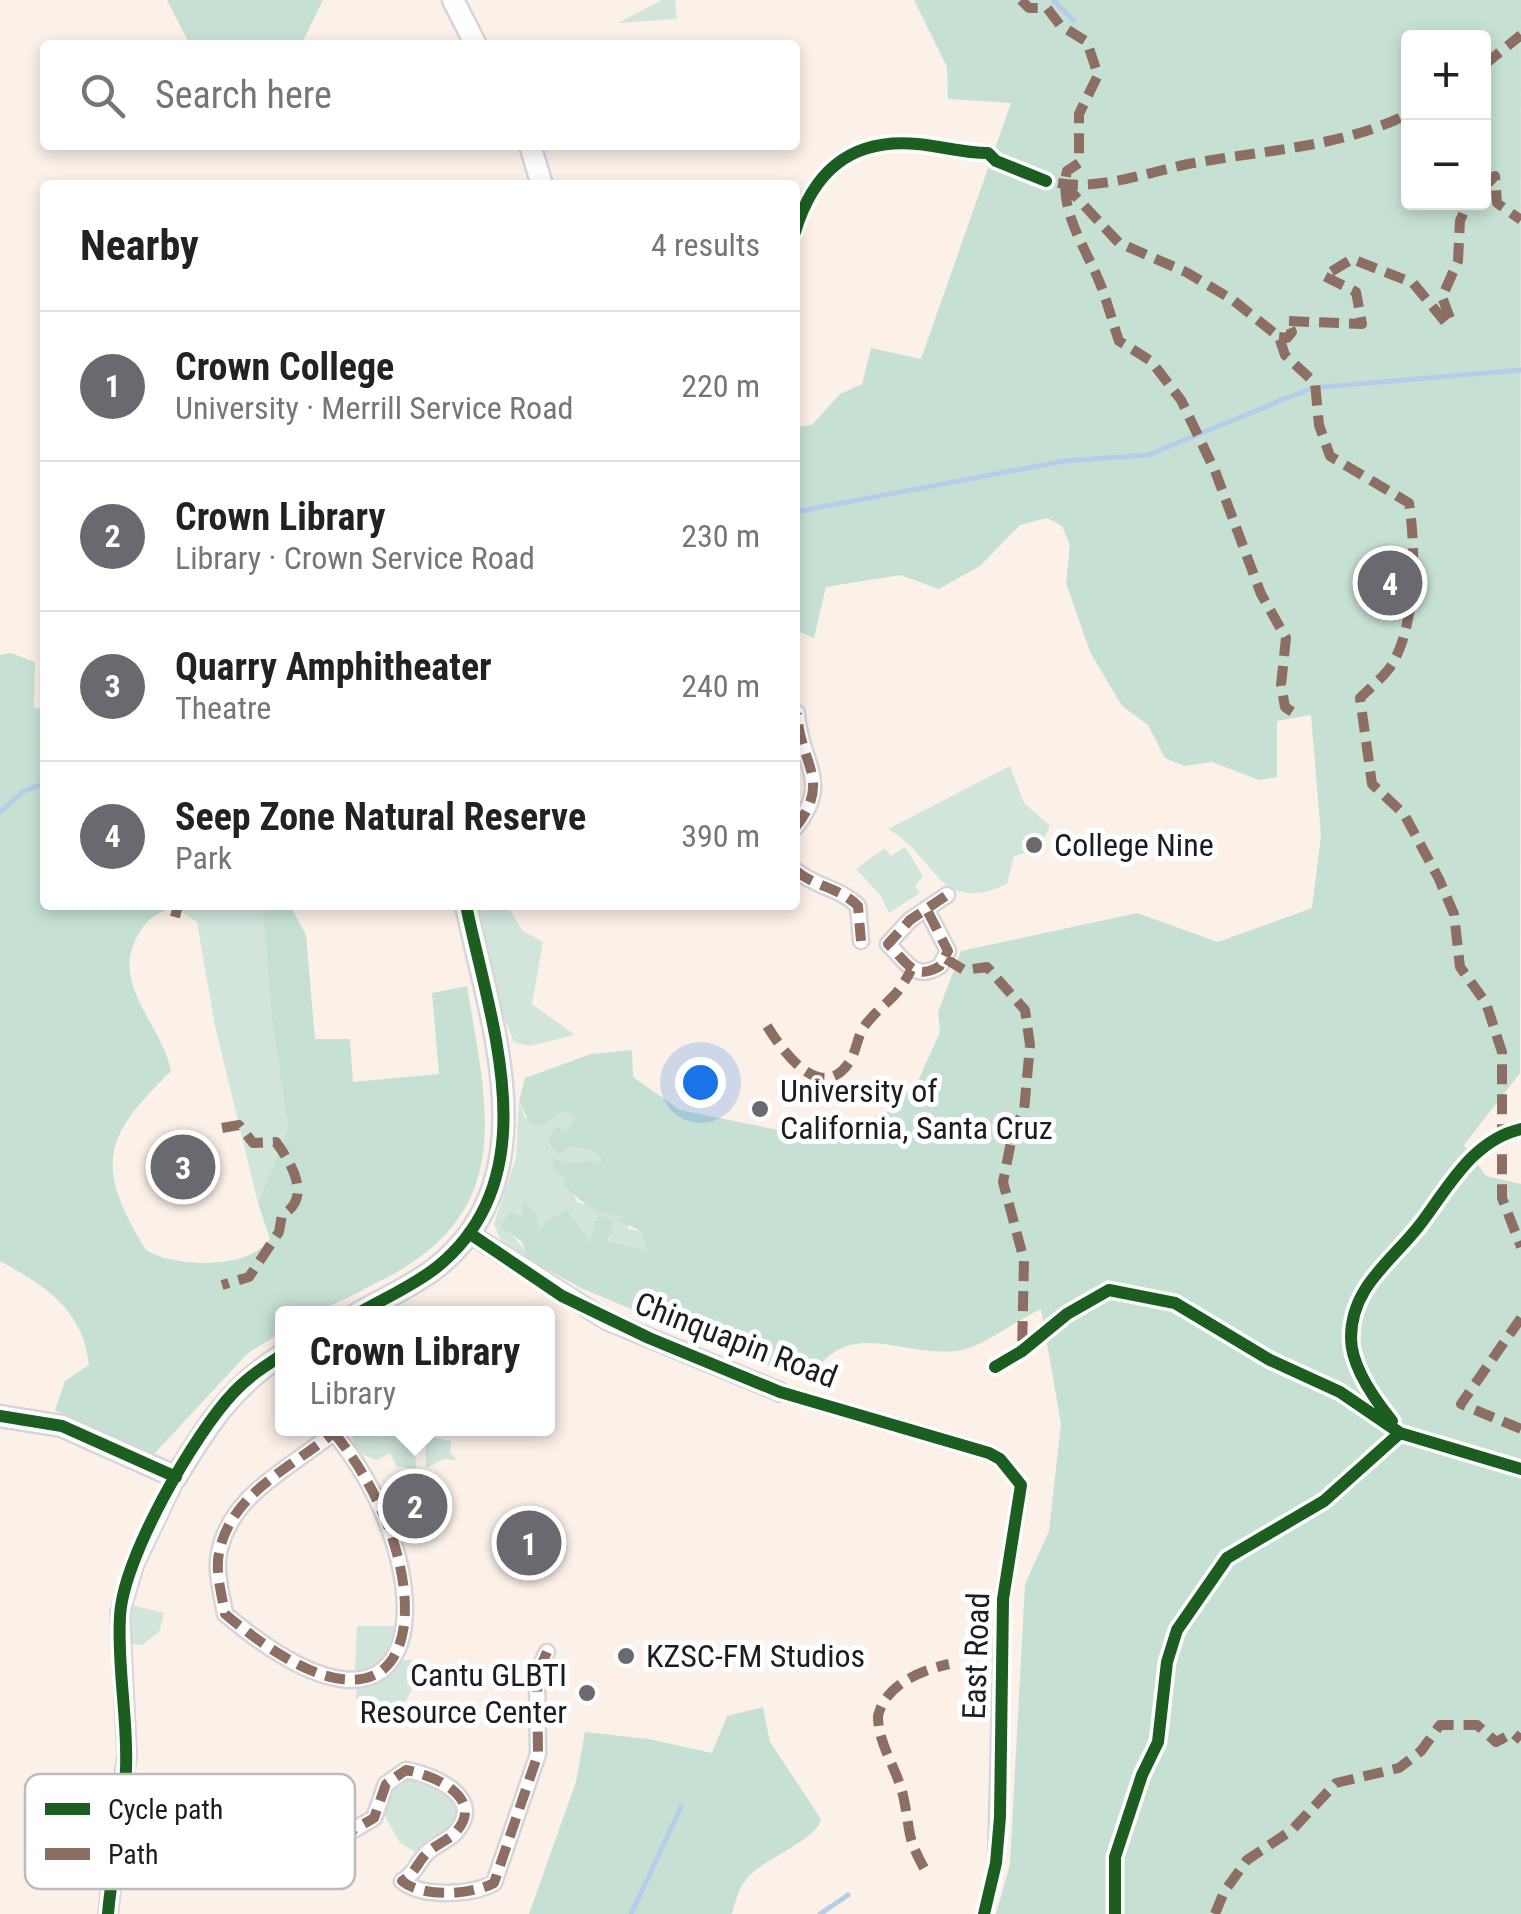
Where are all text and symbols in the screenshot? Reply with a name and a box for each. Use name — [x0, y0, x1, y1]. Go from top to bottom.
map controls — [1401, 30, 1491, 210]
button: + — [1401, 30, 1491, 120]
search box — [40, 40, 800, 150]
icon: search — [75, 68, 130, 123]
text: Search here — [155, 73, 332, 117]
button: − — [1401, 120, 1491, 210]
text: Nearby — [80, 221, 199, 270]
text: 4 results — [651, 226, 760, 264]
text: Crown College — [175, 345, 394, 389]
text: 1 — [104, 367, 121, 405]
text: 220 m — [681, 367, 760, 405]
text: University · Merrill Service Road — [175, 389, 573, 427]
text: Crown Library — [175, 495, 385, 539]
text: 2 — [104, 517, 121, 555]
text: 230 m — [681, 517, 760, 555]
text: Library · Crown Service Road — [175, 539, 535, 577]
pin: 4 — [1358, 546, 1422, 620]
text: Quarry Amphitheater — [175, 645, 492, 689]
text: 3 — [104, 667, 121, 705]
text: 240 m — [681, 667, 760, 705]
text: Theatre — [175, 689, 271, 727]
text: Seep Zone Natural Reserve — [175, 795, 586, 839]
text: 4 — [104, 817, 121, 855]
text: 390 m — [681, 817, 760, 855]
place label: College Nine — [1054, 826, 1214, 864]
marker: College Nine — [1023, 834, 1045, 856]
text: Park — [175, 839, 232, 877]
your location — [675, 1057, 726, 1108]
place label: University of California, Santa Cruz — [780, 1072, 1053, 1147]
marker: University of California, Santa Cruz — [749, 1098, 771, 1120]
pin: 3 — [150, 1130, 216, 1204]
street label: Chinquapin Road — [630, 1284, 842, 1396]
popup — [275, 1306, 555, 1436]
text: Crown Library — [310, 1330, 520, 1374]
text: Library — [310, 1374, 396, 1412]
pin: 2 — [382, 1468, 448, 1544]
pin: 1 — [496, 1506, 562, 1580]
street label: East Road — [955, 1592, 997, 1720]
place label: KZSC-FM Studios — [646, 1637, 865, 1675]
marker: KZSC-FM Studios — [615, 1645, 637, 1667]
place label: Cantu GLBTI Resource Center — [359, 1656, 567, 1731]
marker: Cantu GLBTI Resource Center — [576, 1682, 598, 1704]
legend — [25, 1774, 355, 1889]
text: Cycle path — [108, 1793, 223, 1826]
text: Path — [108, 1838, 159, 1871]

